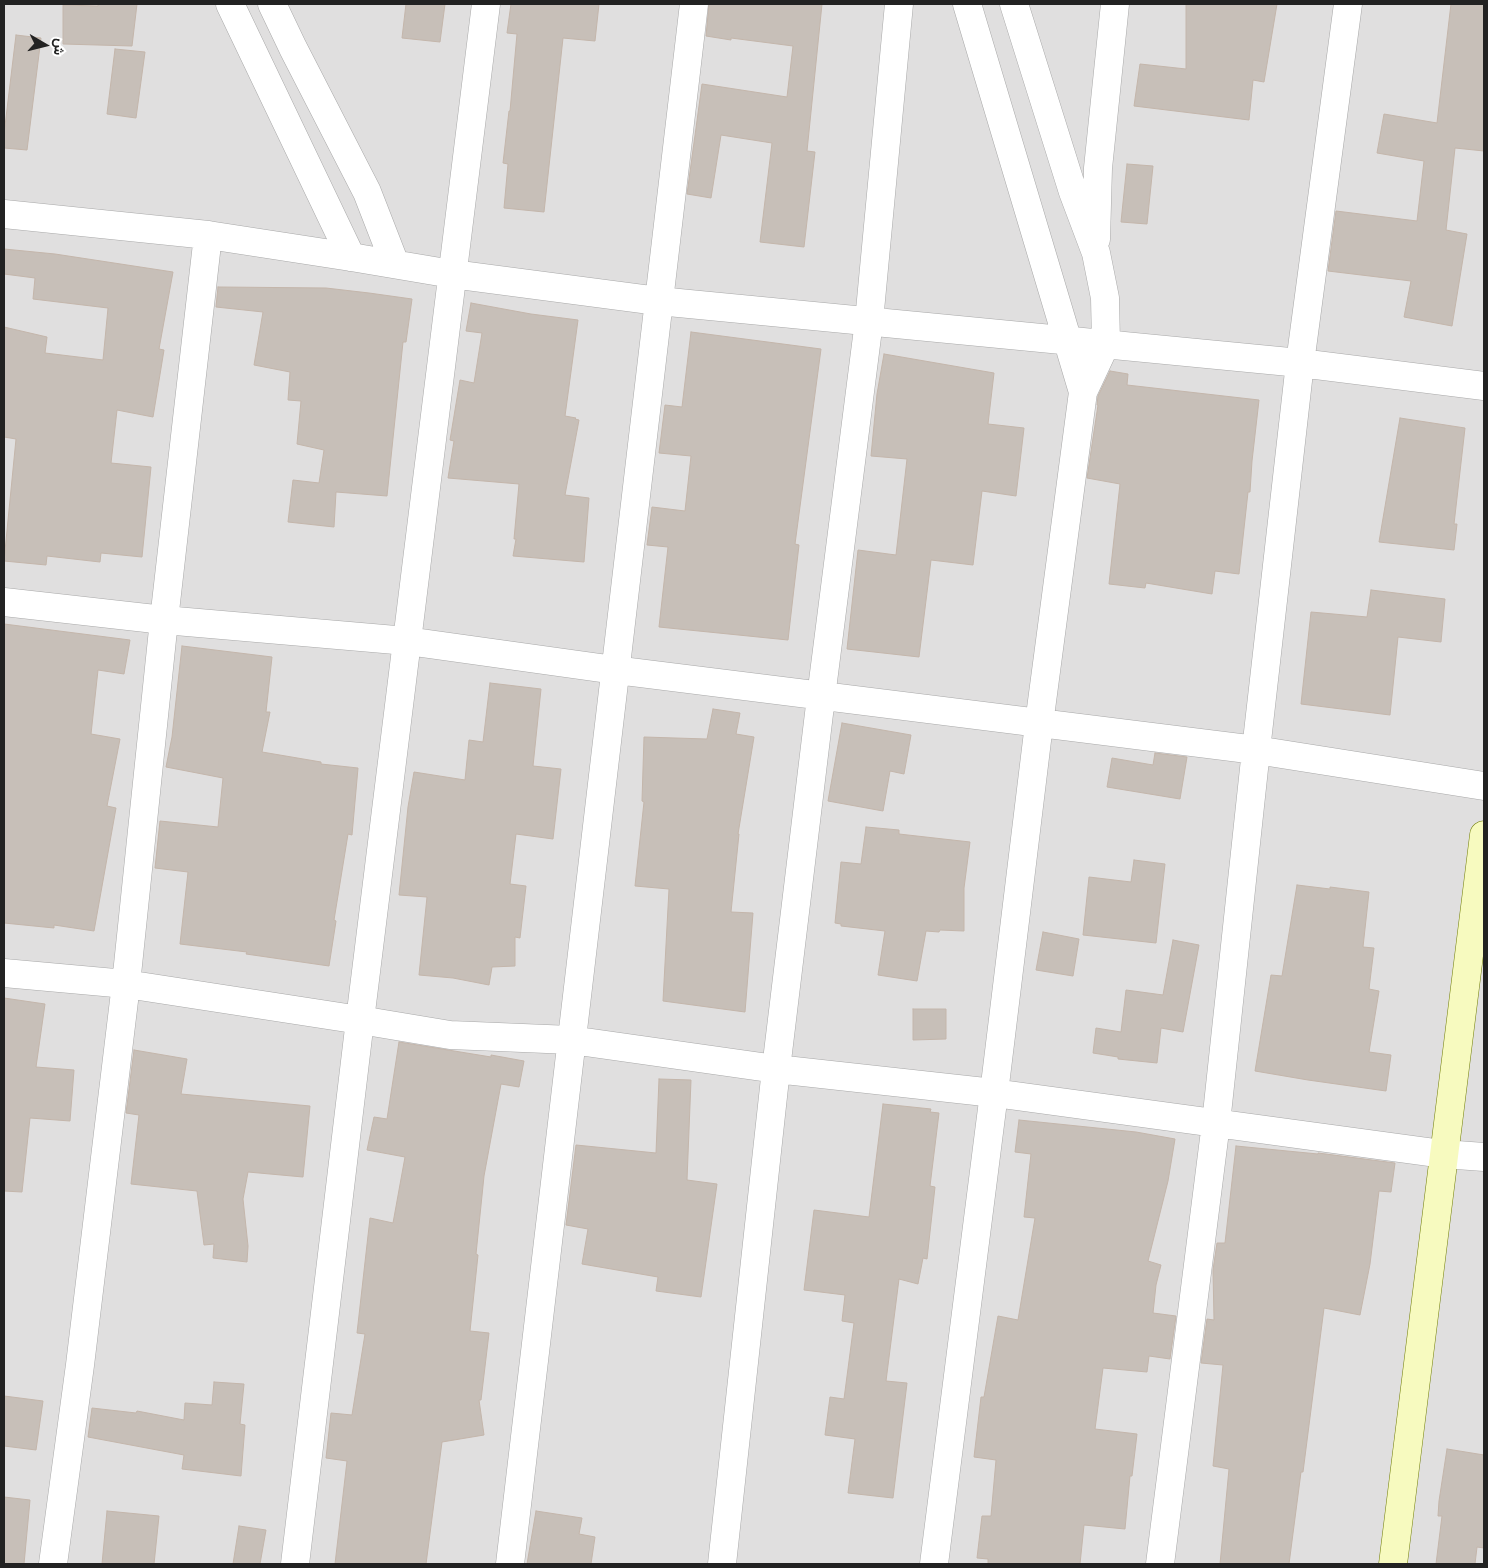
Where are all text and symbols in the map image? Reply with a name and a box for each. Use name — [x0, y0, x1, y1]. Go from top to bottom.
north arrow — [20, 20, 70, 70]
text: ش — [49, 37, 71, 57]

